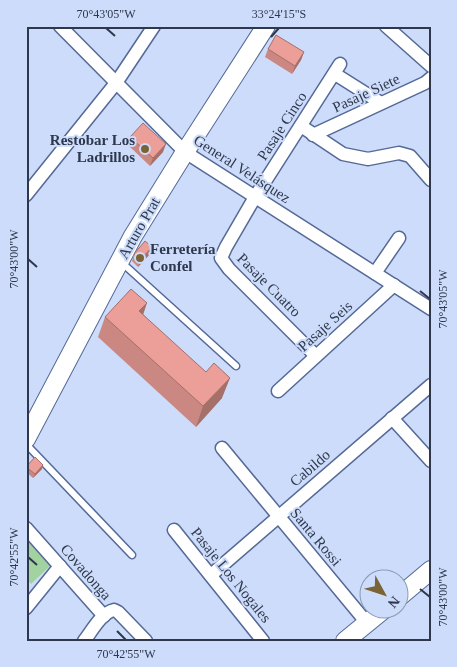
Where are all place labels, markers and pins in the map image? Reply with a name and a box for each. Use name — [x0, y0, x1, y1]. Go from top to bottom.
place label: Restobar Los Ladrillos — [50, 132, 135, 165]
marker: Restobar Los Ladrillos — [139, 143, 151, 155]
place label: Ferretería Confel — [150, 241, 216, 274]
marker: Ferretería Confel — [134, 252, 146, 264]

